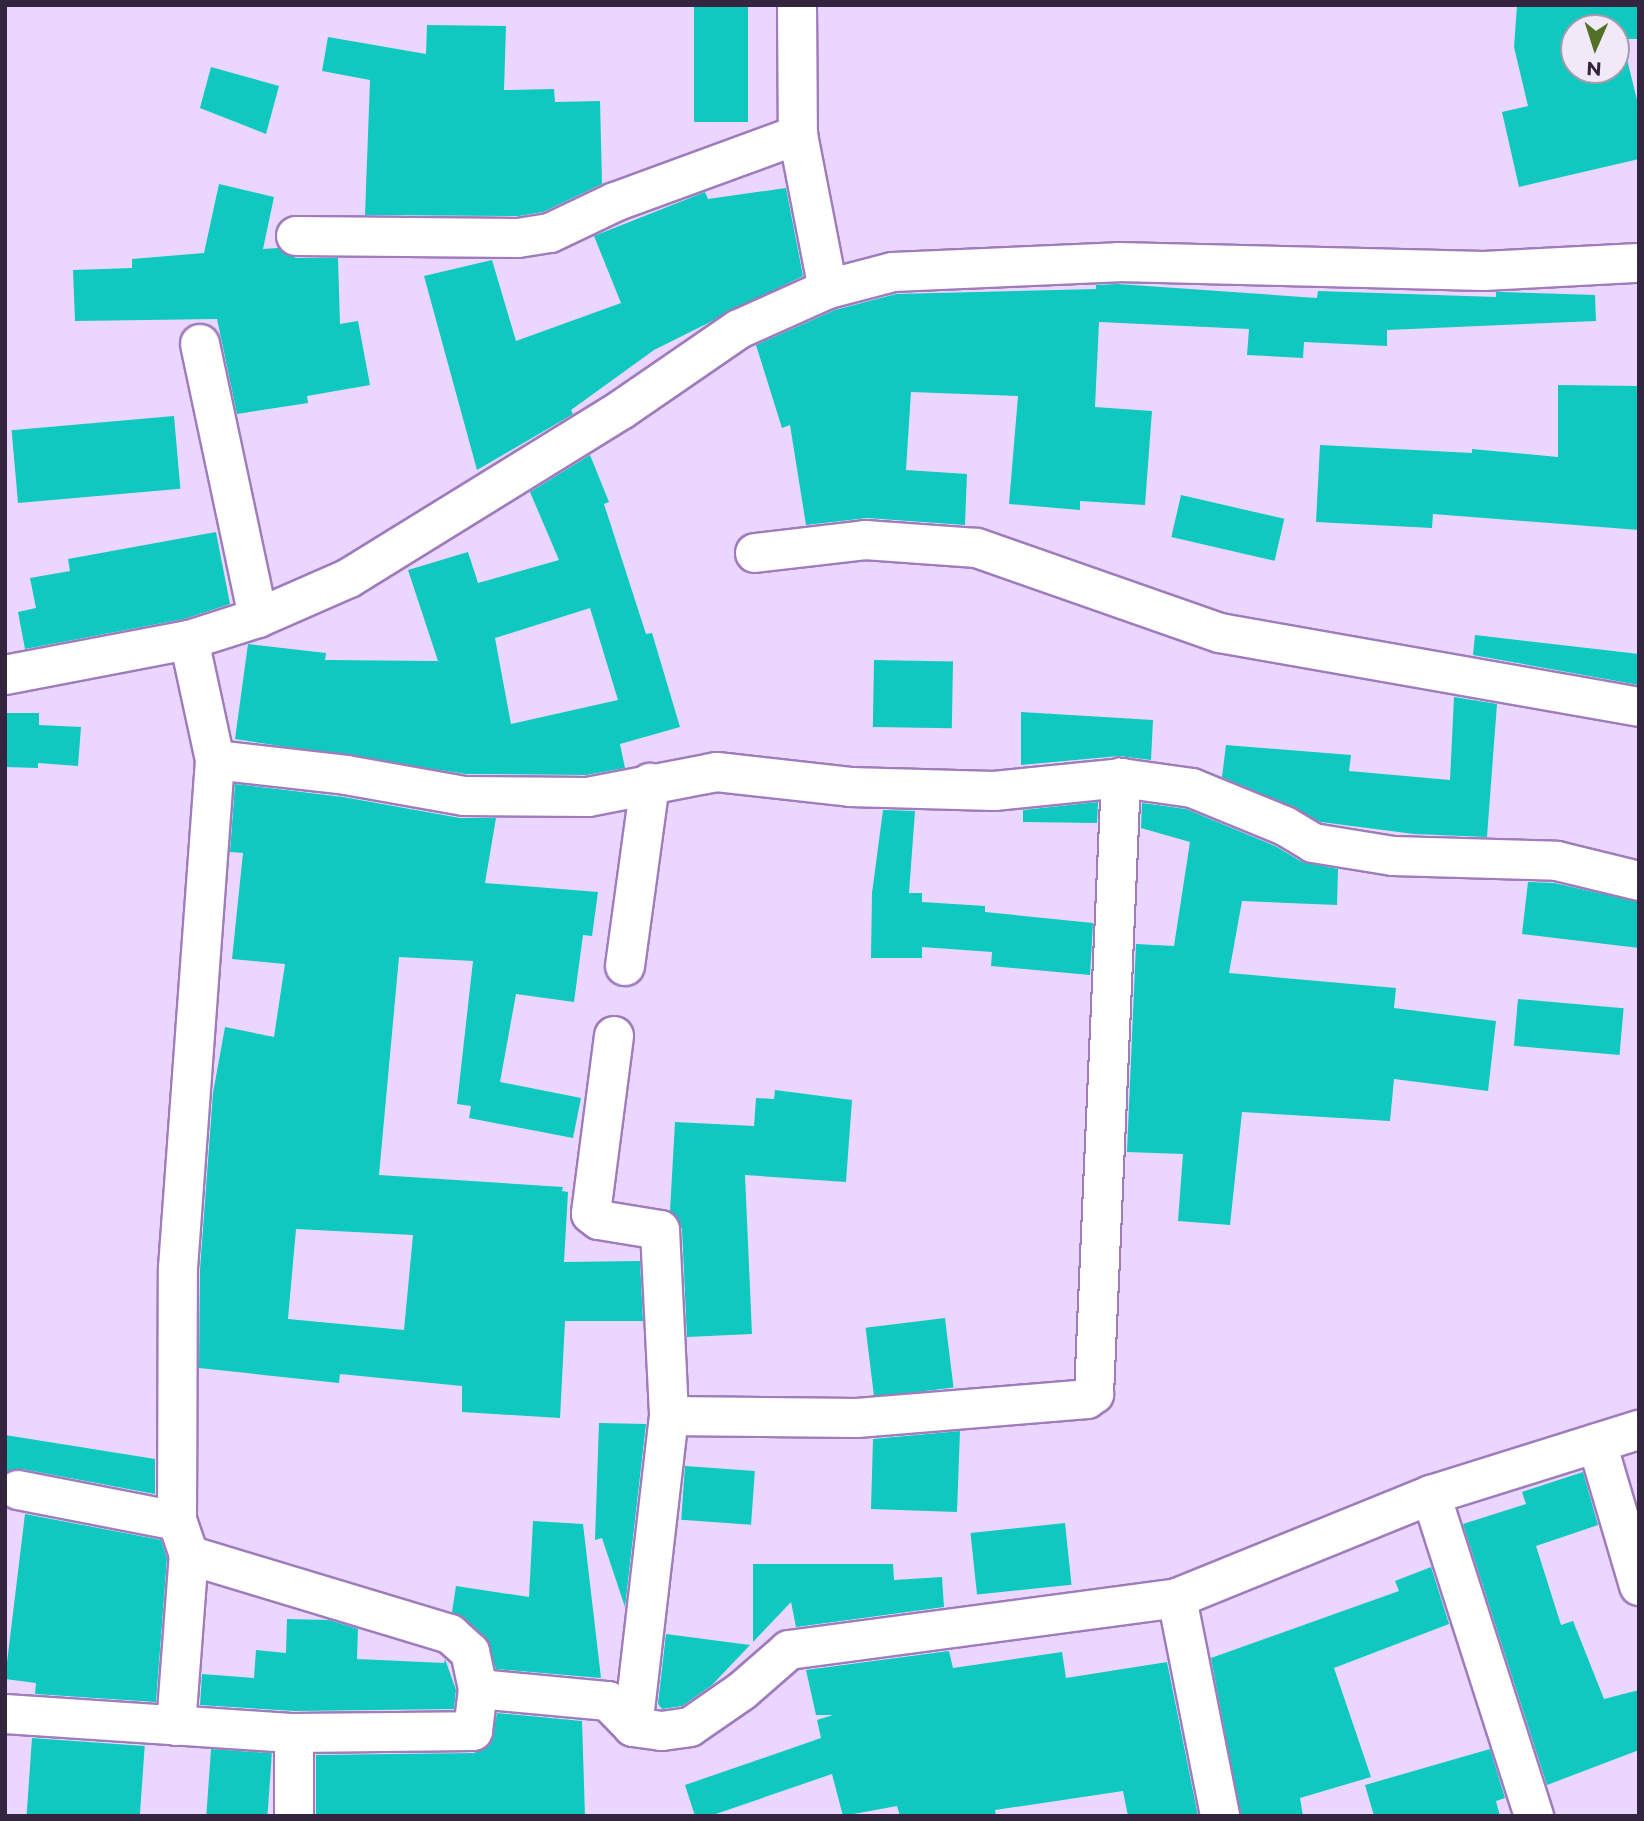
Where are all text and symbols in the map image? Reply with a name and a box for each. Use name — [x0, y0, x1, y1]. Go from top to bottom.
north arrow — [1560, 14, 1630, 84]
text: N — [1586, 57, 1602, 80]

